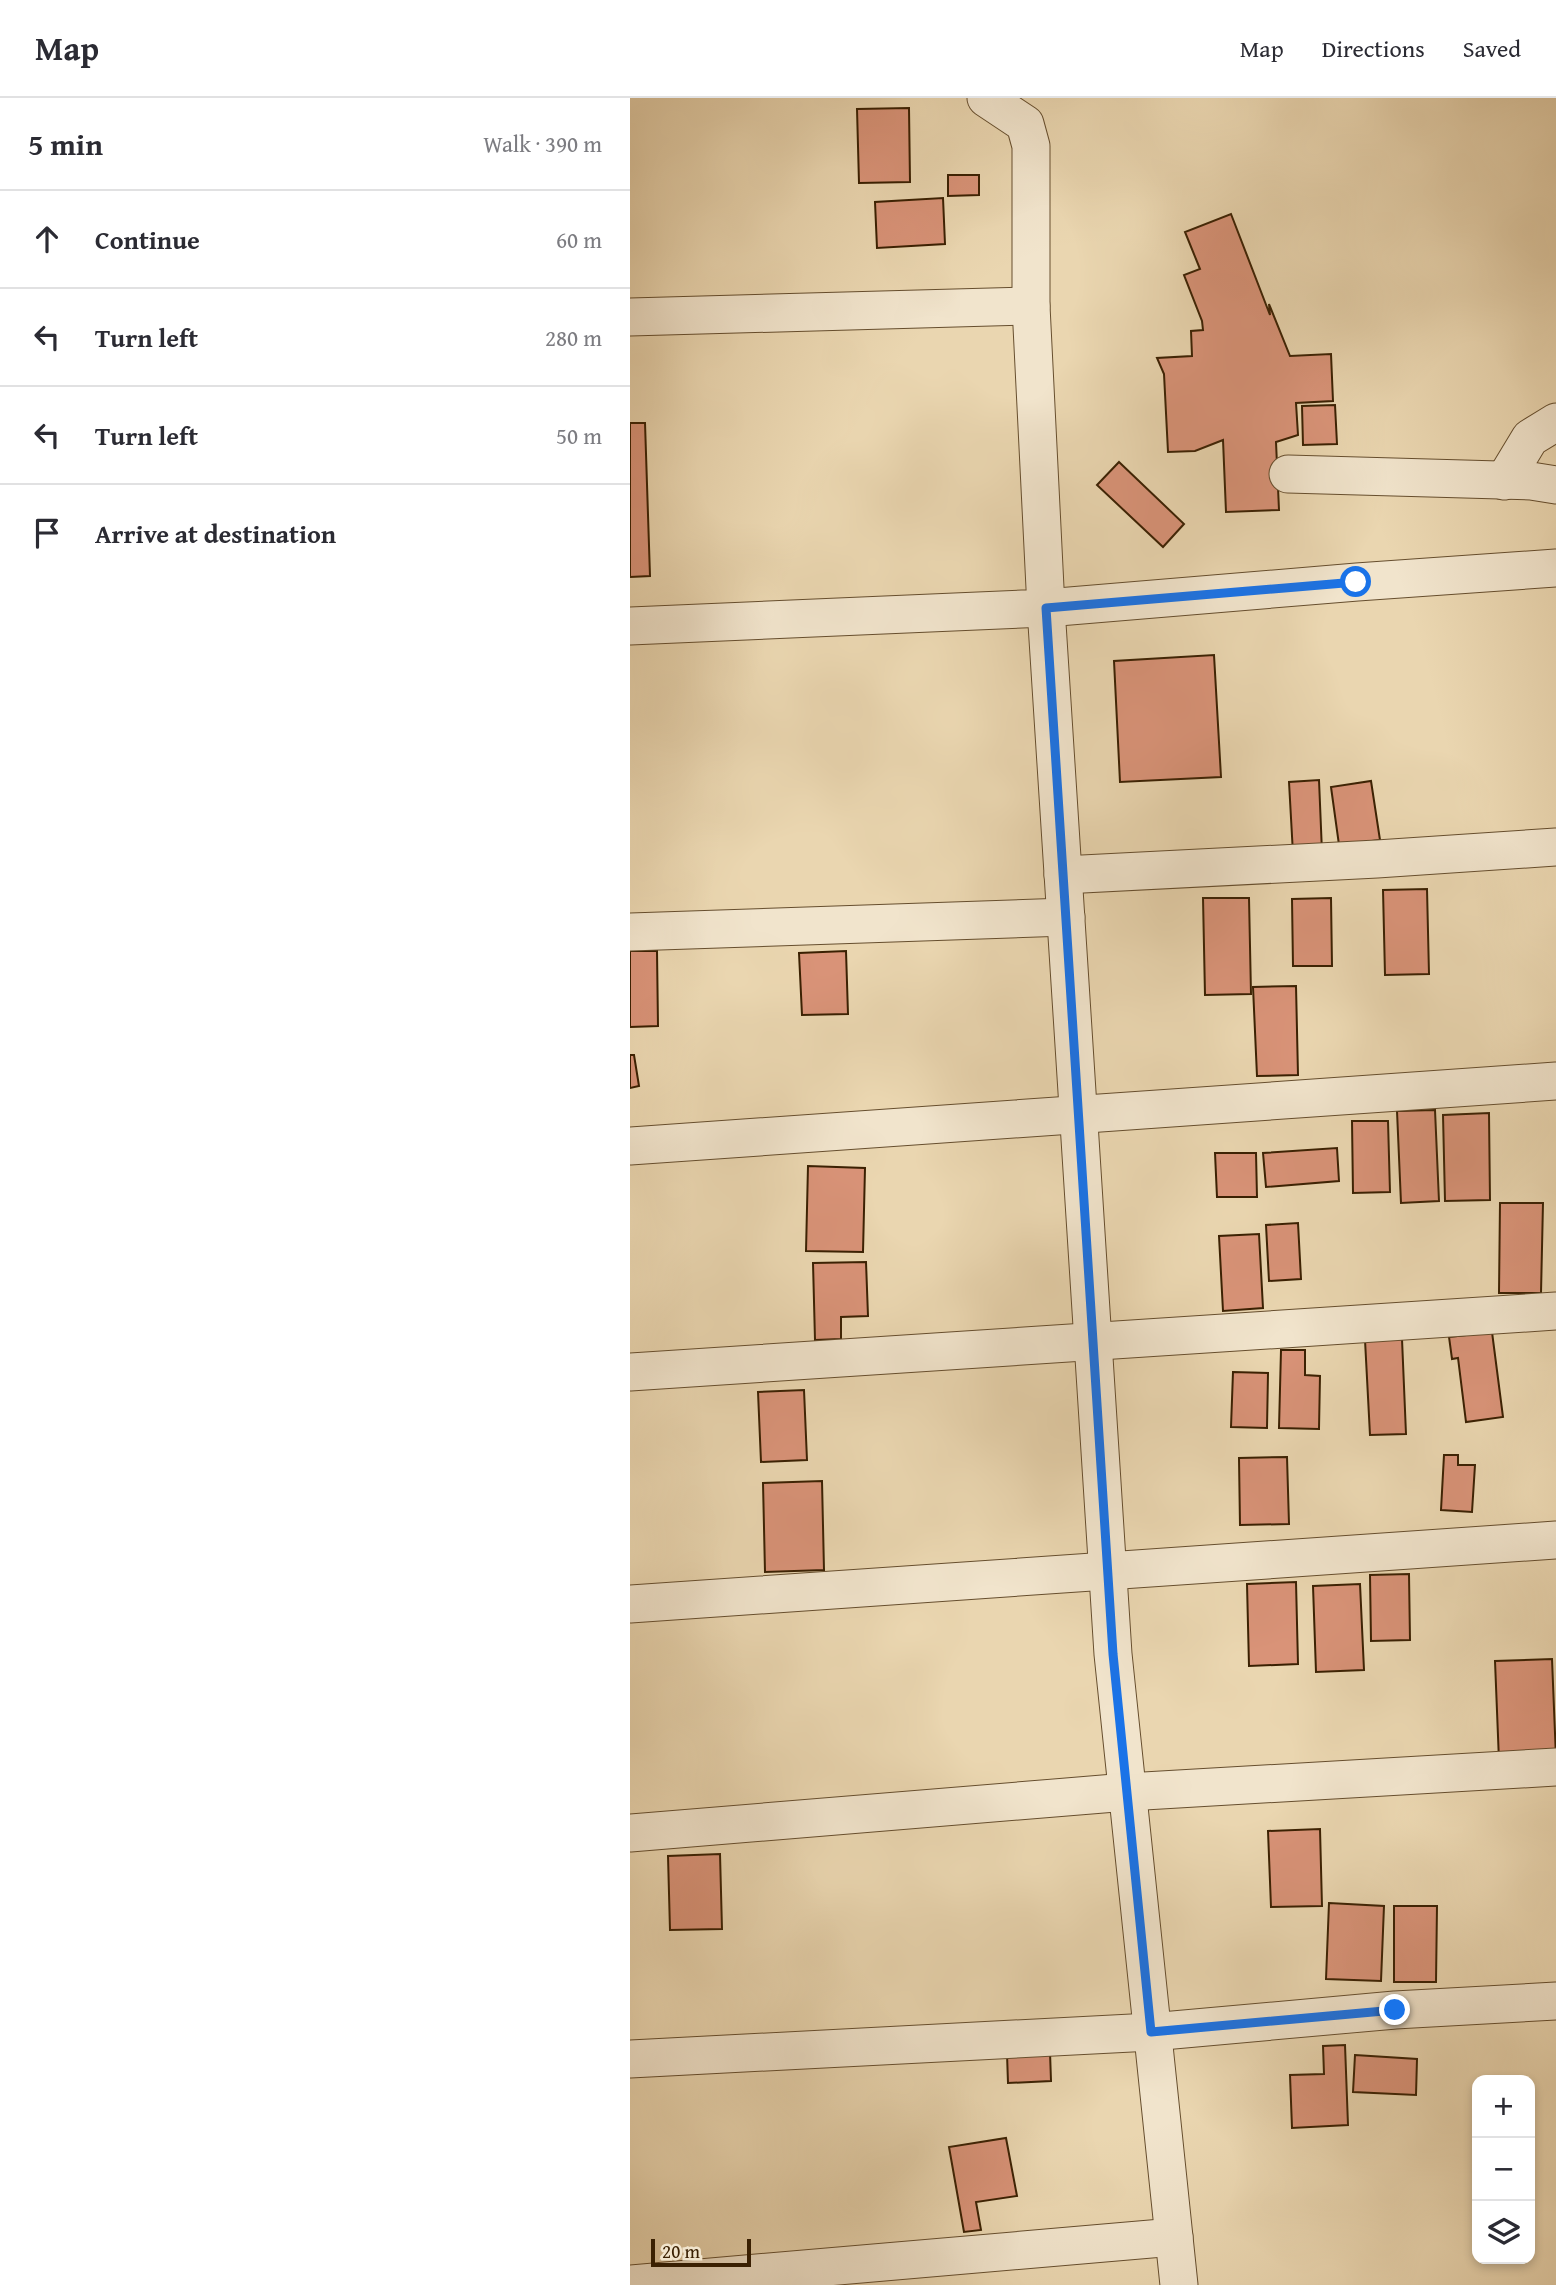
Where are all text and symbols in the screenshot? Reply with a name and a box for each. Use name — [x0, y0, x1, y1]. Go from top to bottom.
text: Map — [35, 24, 99, 72]
text: Map — [1240, 31, 1284, 66]
text: Directions — [1322, 31, 1425, 66]
text: Saved — [1463, 31, 1521, 66]
text: 5 min — [28, 122, 103, 166]
text: Walk · 390 m — [483, 127, 602, 160]
icon: ahead — [28, 220, 66, 258]
text: Continue — [95, 220, 200, 259]
text: 60 m — [556, 223, 602, 256]
icon: left — [28, 318, 66, 356]
text: Turn left — [95, 318, 198, 357]
text: 280 m — [545, 321, 602, 354]
icon: left — [28, 416, 66, 454]
text: Turn left — [95, 416, 198, 455]
text: 50 m — [556, 419, 602, 452]
icon: arrive — [28, 514, 66, 552]
text: Arrive at destination — [95, 514, 336, 553]
route start — [1340, 566, 1371, 597]
route end — [1379, 1994, 1410, 2025]
map controls — [1472, 2075, 1535, 2264]
button: + — [1472, 2075, 1535, 2138]
button: − — [1472, 2138, 1535, 2201]
button: layers — [1472, 2201, 1535, 2264]
scale bar — [651, 2236, 751, 2268]
text: 20 m — [662, 2237, 700, 2265]

